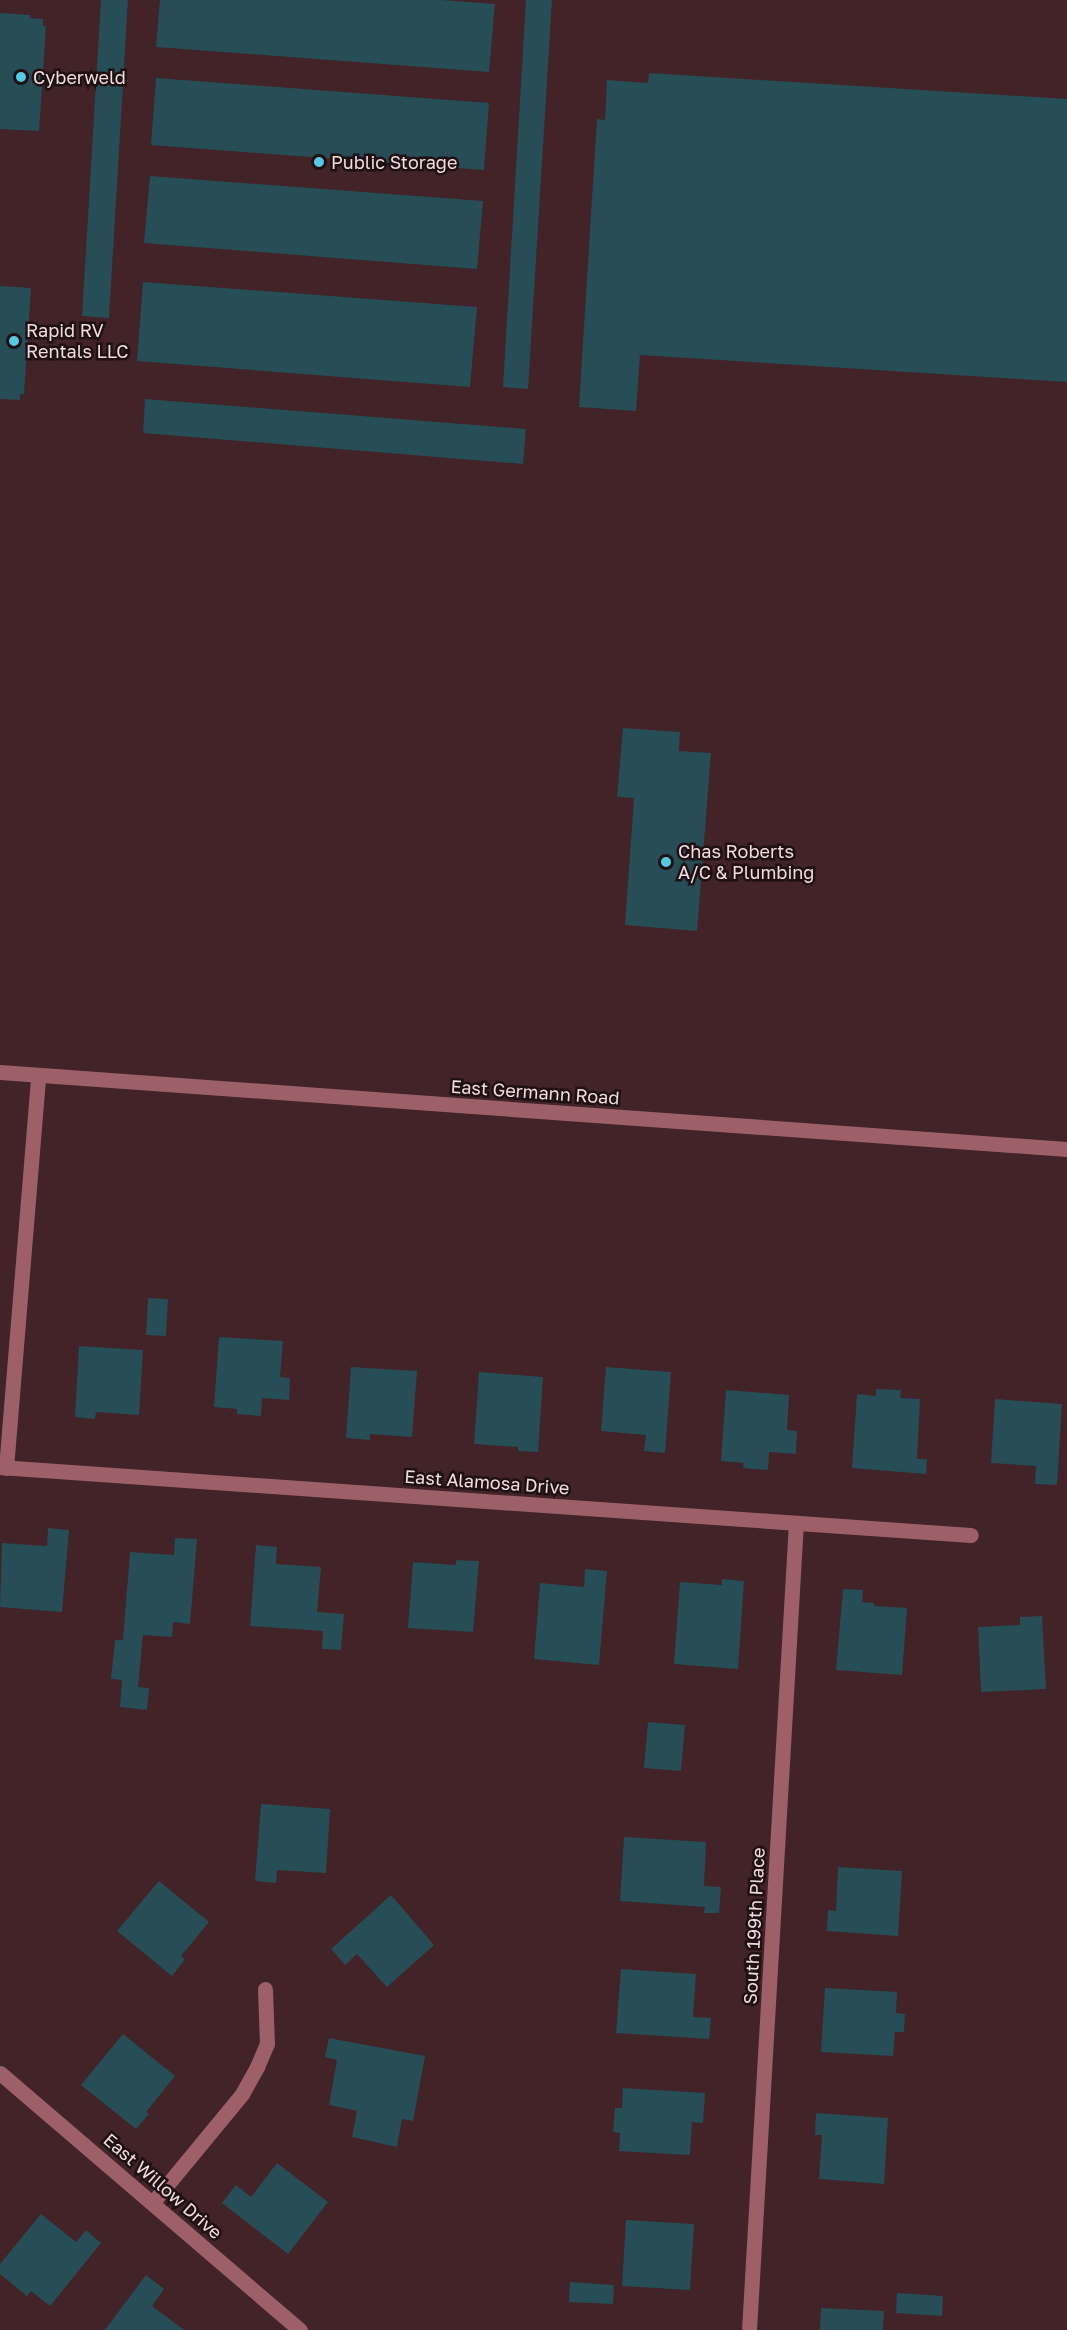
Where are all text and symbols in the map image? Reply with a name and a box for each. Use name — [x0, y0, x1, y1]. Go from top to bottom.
place label: Cyberweld — [33, 66, 126, 88]
marker: Cyberweld — [14, 70, 28, 84]
place label: Public Storage — [331, 151, 457, 173]
marker: Public Storage — [312, 155, 326, 169]
place label: Rapid RV Rentals LLC — [26, 320, 129, 362]
marker: Rapid RV Rentals LLC — [7, 334, 21, 348]
place label: Chas Roberts A/C & Plumbing — [678, 841, 814, 884]
marker: Chas Roberts A/C & Plumbing — [659, 855, 673, 869]
street label: East Germann Road — [450, 1075, 620, 1109]
street label: East Alamosa Drive — [404, 1465, 570, 1499]
street label: South 199th Place — [739, 1847, 769, 2005]
street label: East Willow Drive — [99, 2129, 227, 2243]

